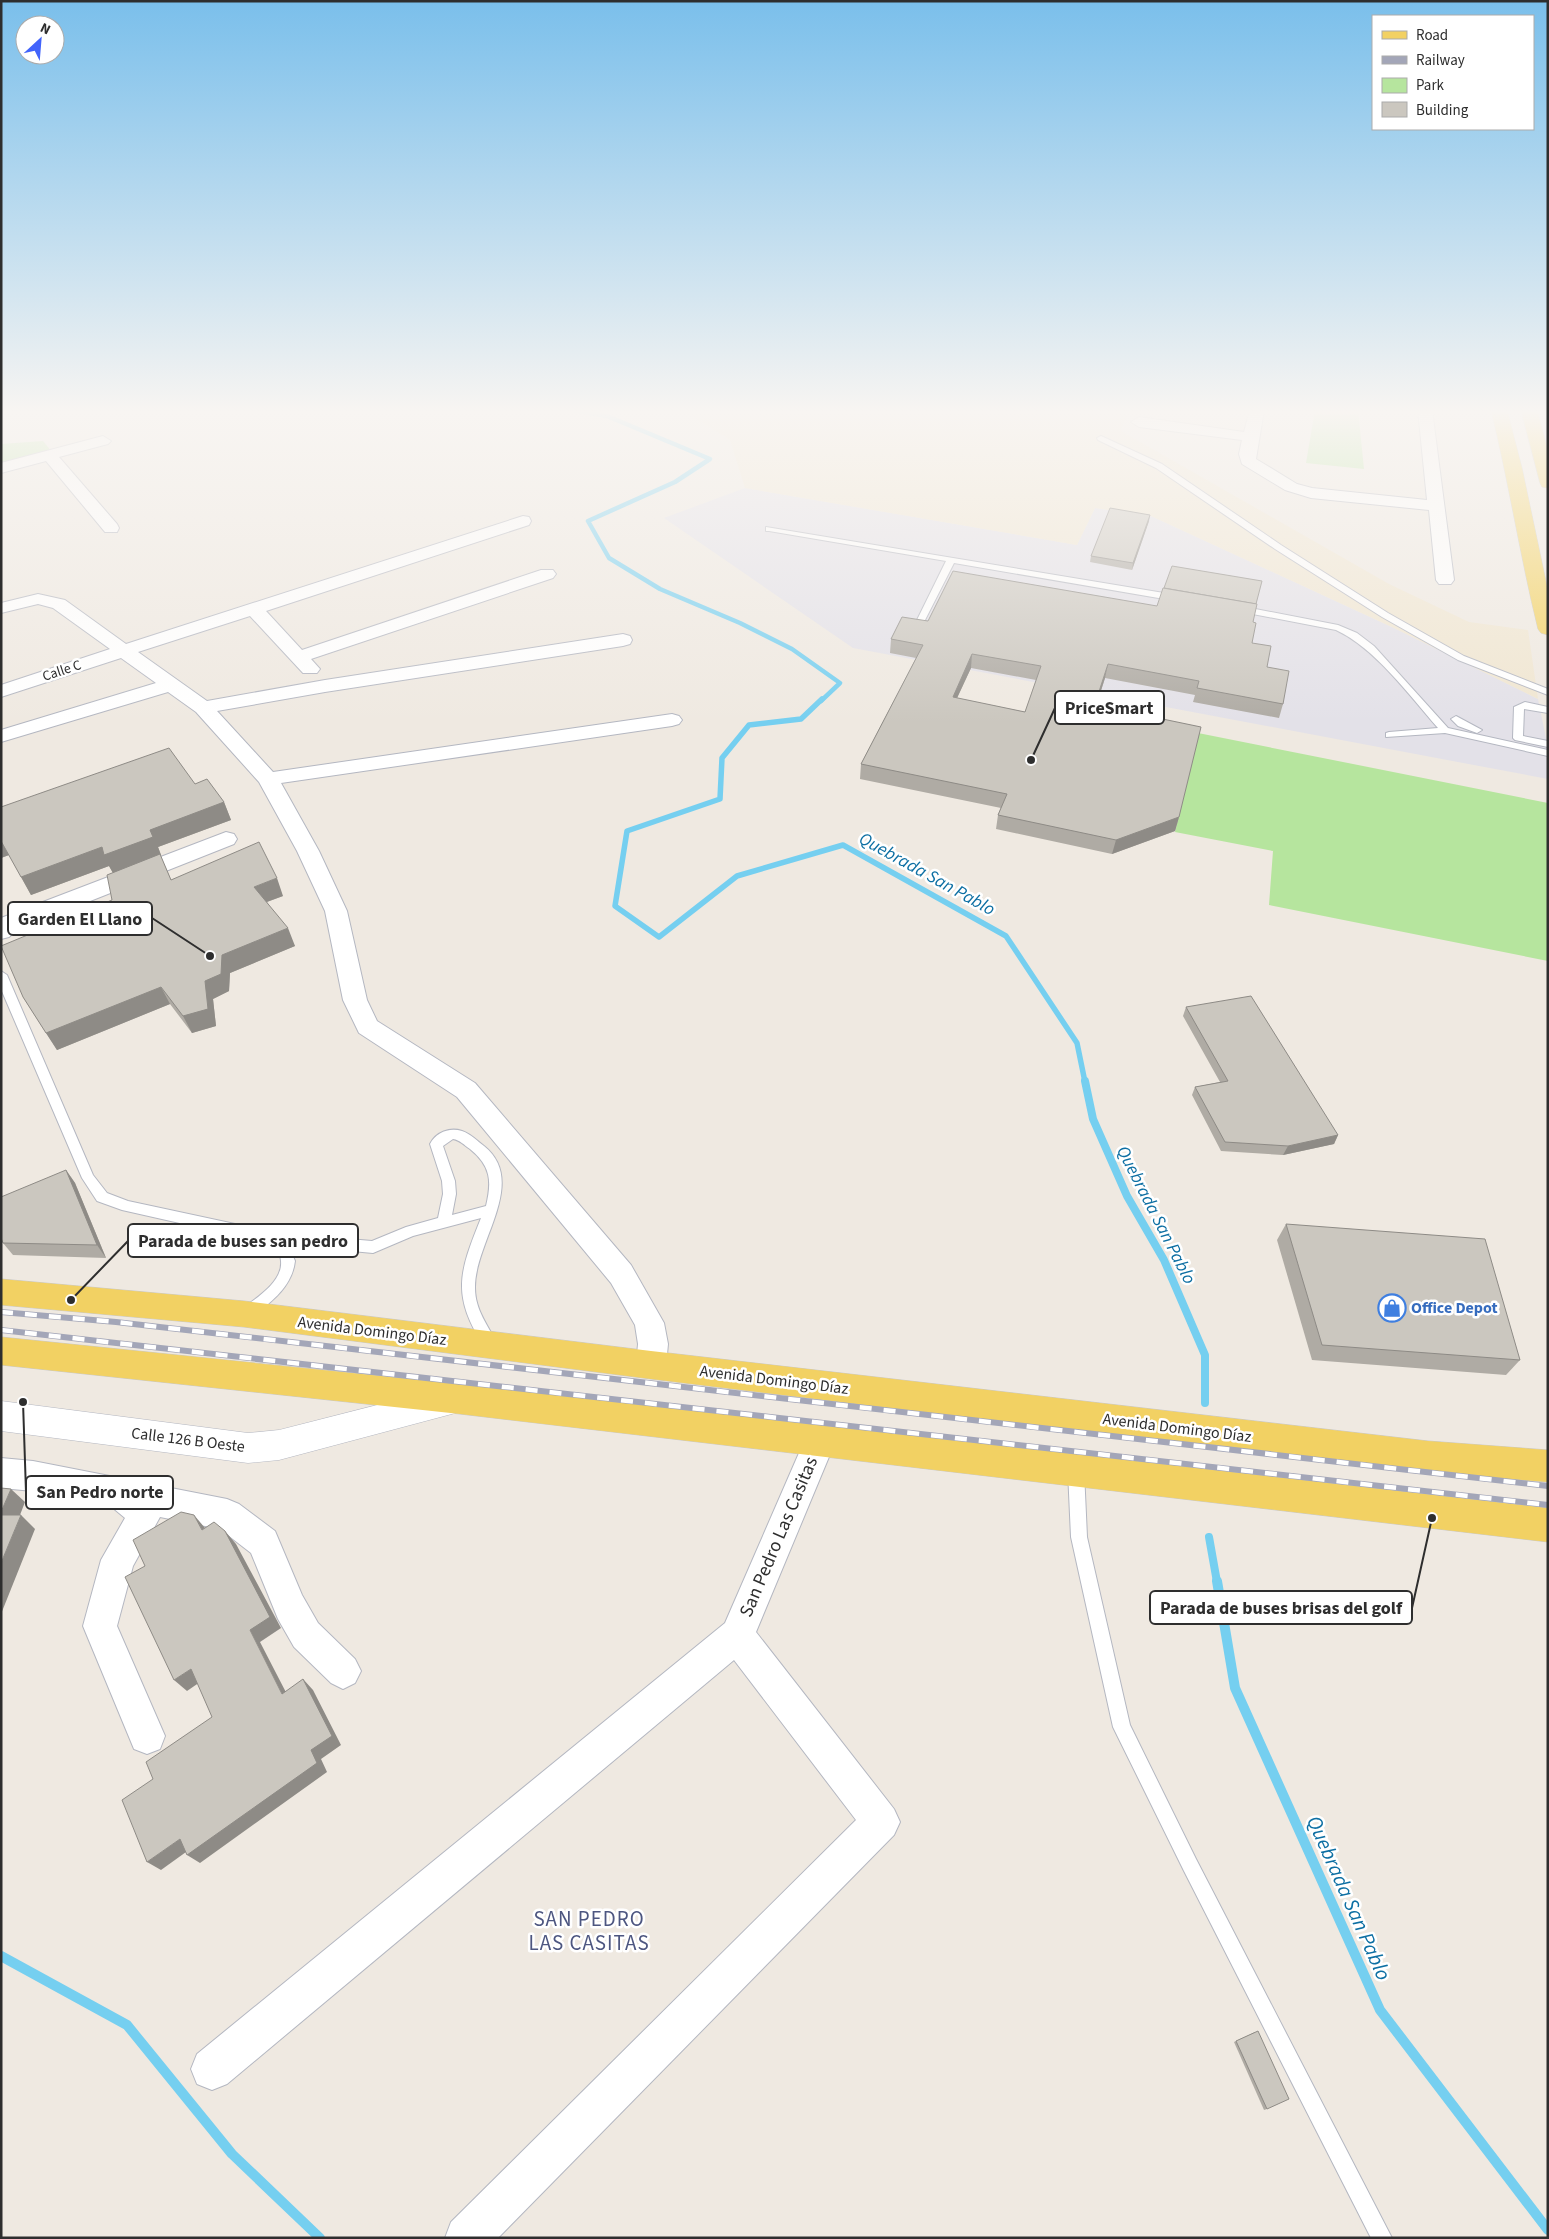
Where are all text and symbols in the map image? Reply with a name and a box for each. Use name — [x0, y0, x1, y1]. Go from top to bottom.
north arrow — [15, 15, 65, 65]
legend — [1372, 15, 1534, 130]
text: N — [37, 18, 54, 40]
text: Road — [1416, 25, 1448, 46]
text: Railway — [1416, 50, 1465, 71]
text: Park — [1416, 75, 1445, 96]
text: Building — [1416, 100, 1469, 121]
street label: Calle C — [40, 655, 84, 687]
callout: PriceSmart — [1055, 691, 1164, 724]
text: PriceSmart — [1065, 696, 1153, 721]
water label: Quebrada San Pablo — [854, 826, 1000, 922]
callout: Garden El Llano — [8, 902, 152, 935]
text: Garden El Llano — [18, 907, 142, 932]
water label: Quebrada San Pablo — [1110, 1142, 1202, 1288]
callout: Parada de buses san pedro — [128, 1224, 358, 1257]
text: Parada de buses san pedro — [138, 1229, 348, 1254]
shop icon: Office Depot — [1377, 1293, 1407, 1323]
place label: Office Depot — [1411, 1297, 1498, 1319]
street label: Avenida Domingo Díaz — [296, 1311, 448, 1351]
street label: Avenida Domingo Díaz — [698, 1360, 850, 1400]
street label: Avenida Domingo Díaz — [1101, 1408, 1253, 1448]
street label: Calle 126 B Oeste — [130, 1422, 246, 1458]
street label: San Pedro Las Casitas — [733, 1453, 825, 1621]
callout: San Pedro norte — [26, 1476, 173, 1509]
text: San Pedro norte — [36, 1480, 164, 1505]
callout: Parada de buses brisas del golf — [1150, 1591, 1412, 1624]
text: Parada de buses brisas del golf — [1160, 1596, 1403, 1621]
water label: Quebrada San Pablo — [1299, 1811, 1399, 1985]
district label: SAN PEDRO LAS CASITAS — [528, 1904, 650, 1958]

